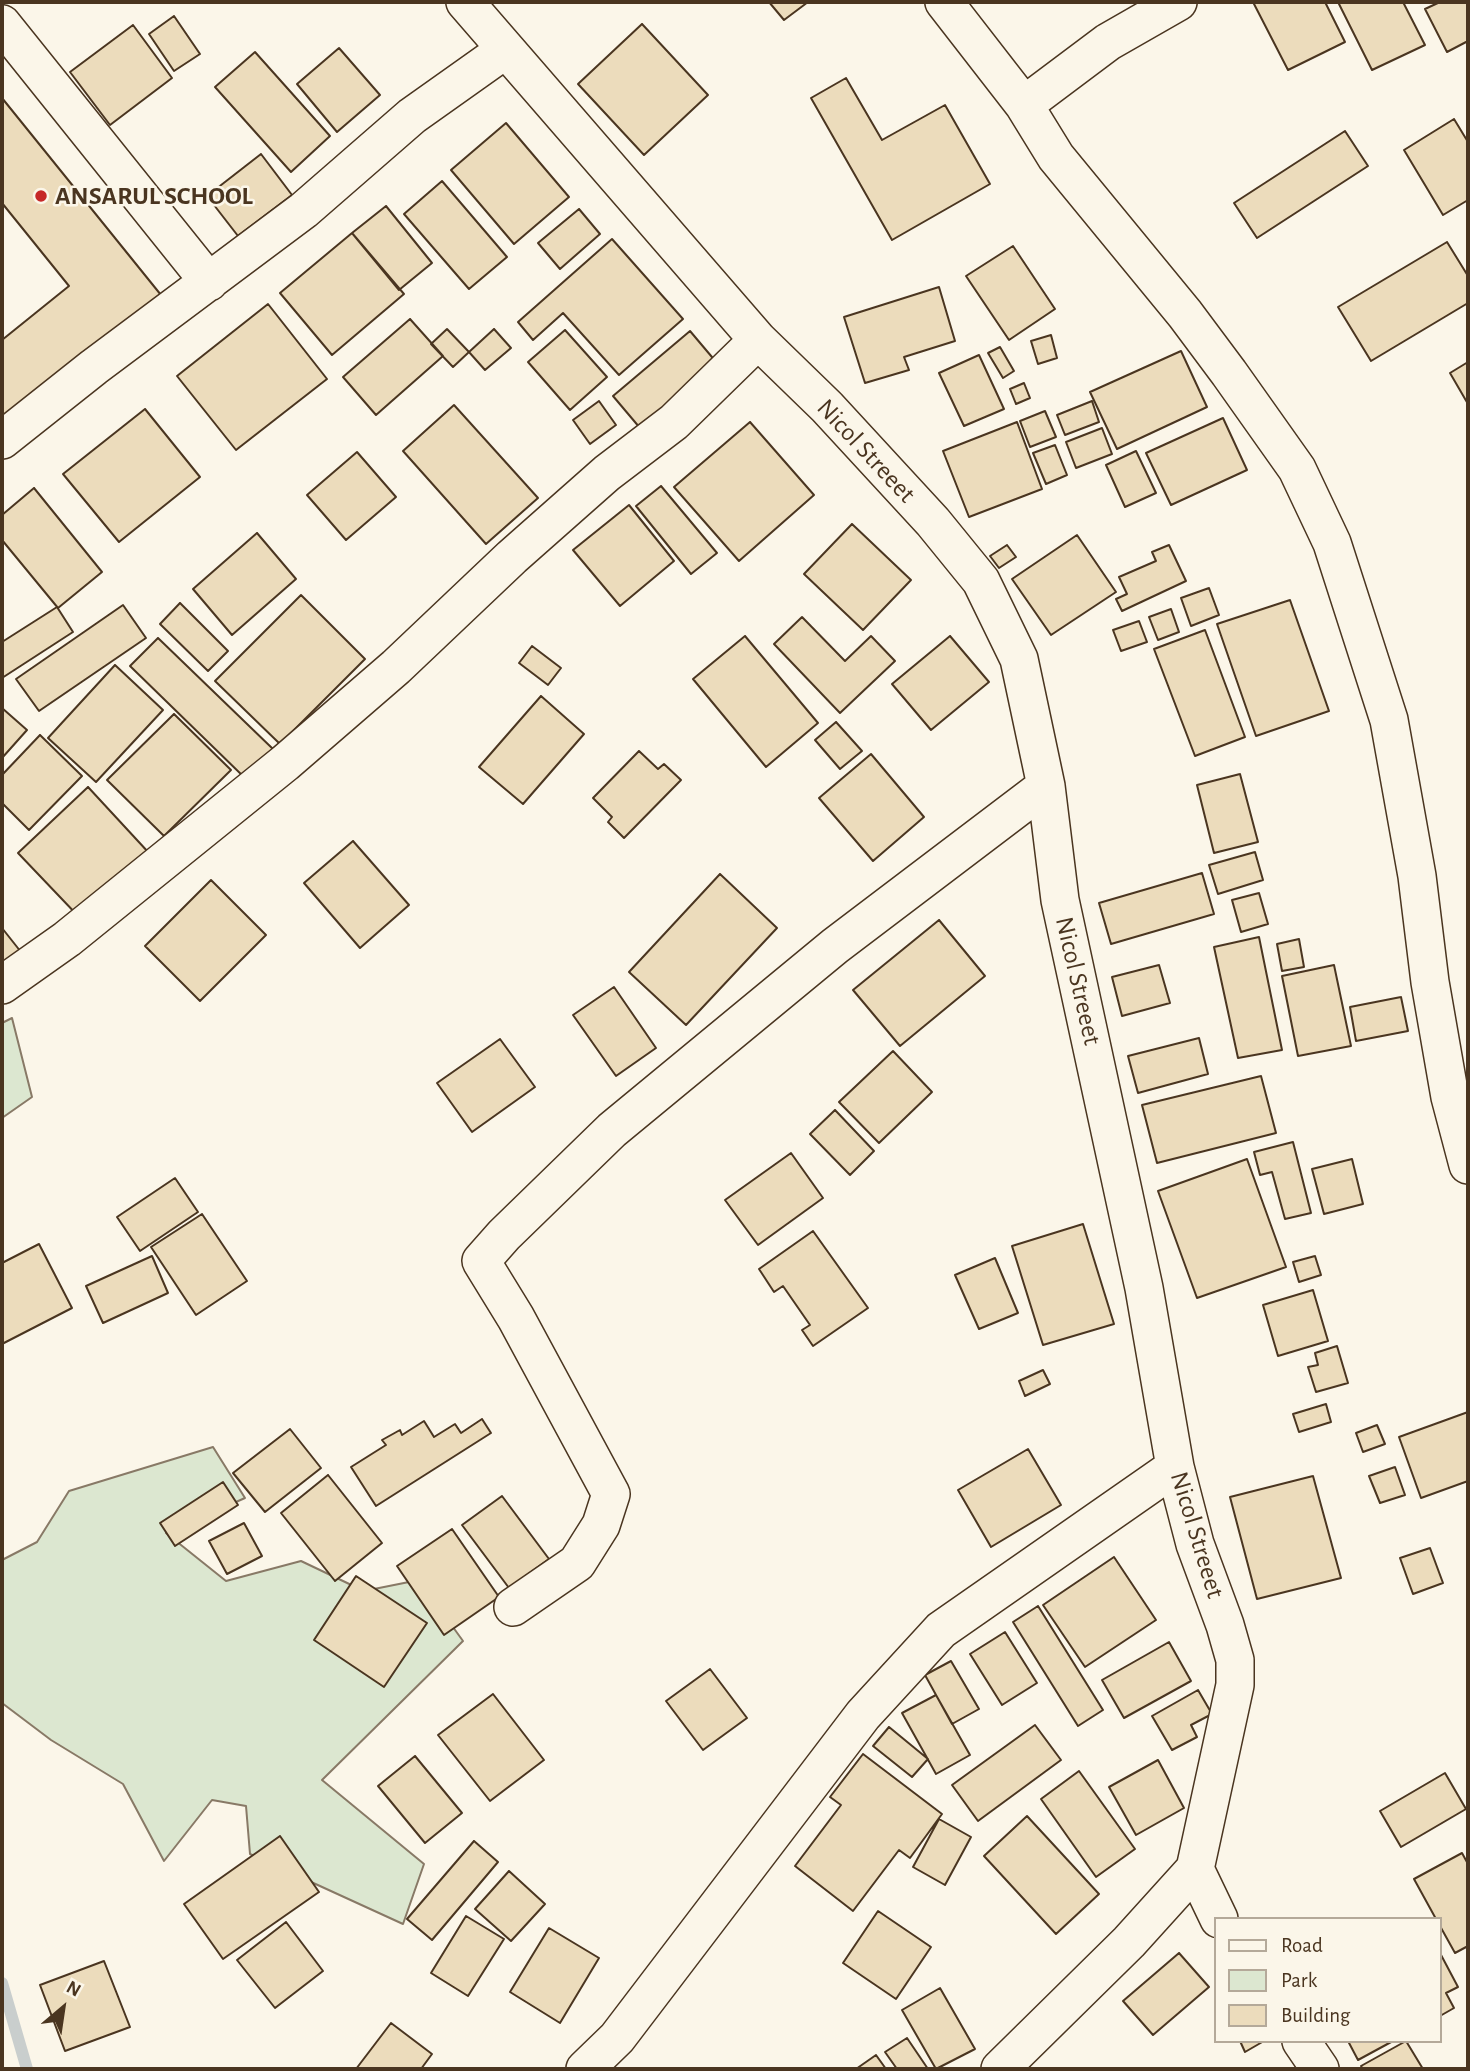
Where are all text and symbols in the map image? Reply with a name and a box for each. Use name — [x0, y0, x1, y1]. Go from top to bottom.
place label: ANSARUL SCHOOL — [55, 180, 253, 212]
marker: ANSARUL SCHOOL — [33, 188, 49, 204]
street label: Nicol Streeet — [810, 393, 922, 509]
street label: Nicol Streeet — [1048, 914, 1108, 1048]
street label: Nicol Streeet — [1163, 1468, 1231, 1602]
legend — [1214, 1917, 1442, 2043]
text: Road — [1281, 1935, 1323, 1956]
text: Park — [1281, 1970, 1317, 1991]
north arrow — [28, 1973, 98, 2043]
text: N — [63, 1978, 84, 2001]
text: Building — [1281, 2005, 1350, 2026]

